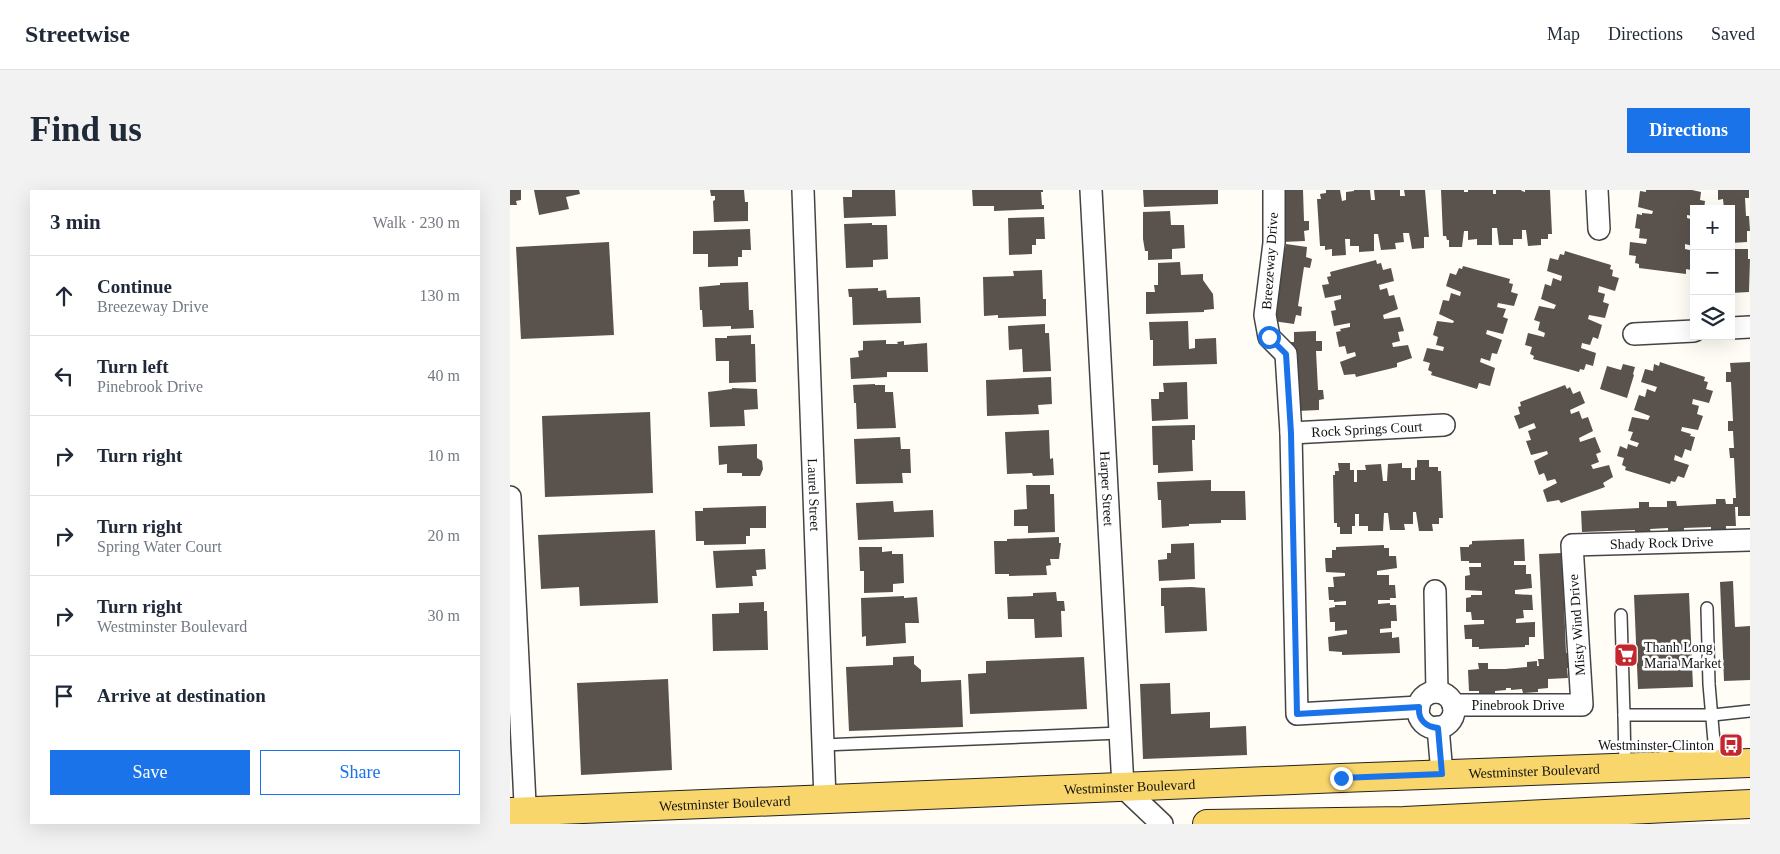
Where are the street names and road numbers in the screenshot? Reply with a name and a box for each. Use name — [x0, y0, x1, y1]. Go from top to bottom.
street label: Breezeway Drive — [1259, 212, 1281, 310]
street label: Rock Springs Court — [1311, 419, 1423, 439]
street label: Harper Street — [1098, 451, 1117, 527]
street label: Laurel Street — [805, 458, 823, 532]
street label: Shady Rock Drive — [1610, 534, 1714, 551]
street label: Misty Wind Drive — [1566, 574, 1588, 676]
street label: Pinebrook Drive — [1472, 698, 1564, 713]
street label: Westminster Boulevard — [1468, 761, 1600, 781]
street label: Westminster Boulevard — [1063, 776, 1195, 797]
street label: Westminster Boulevard — [659, 793, 791, 813]

